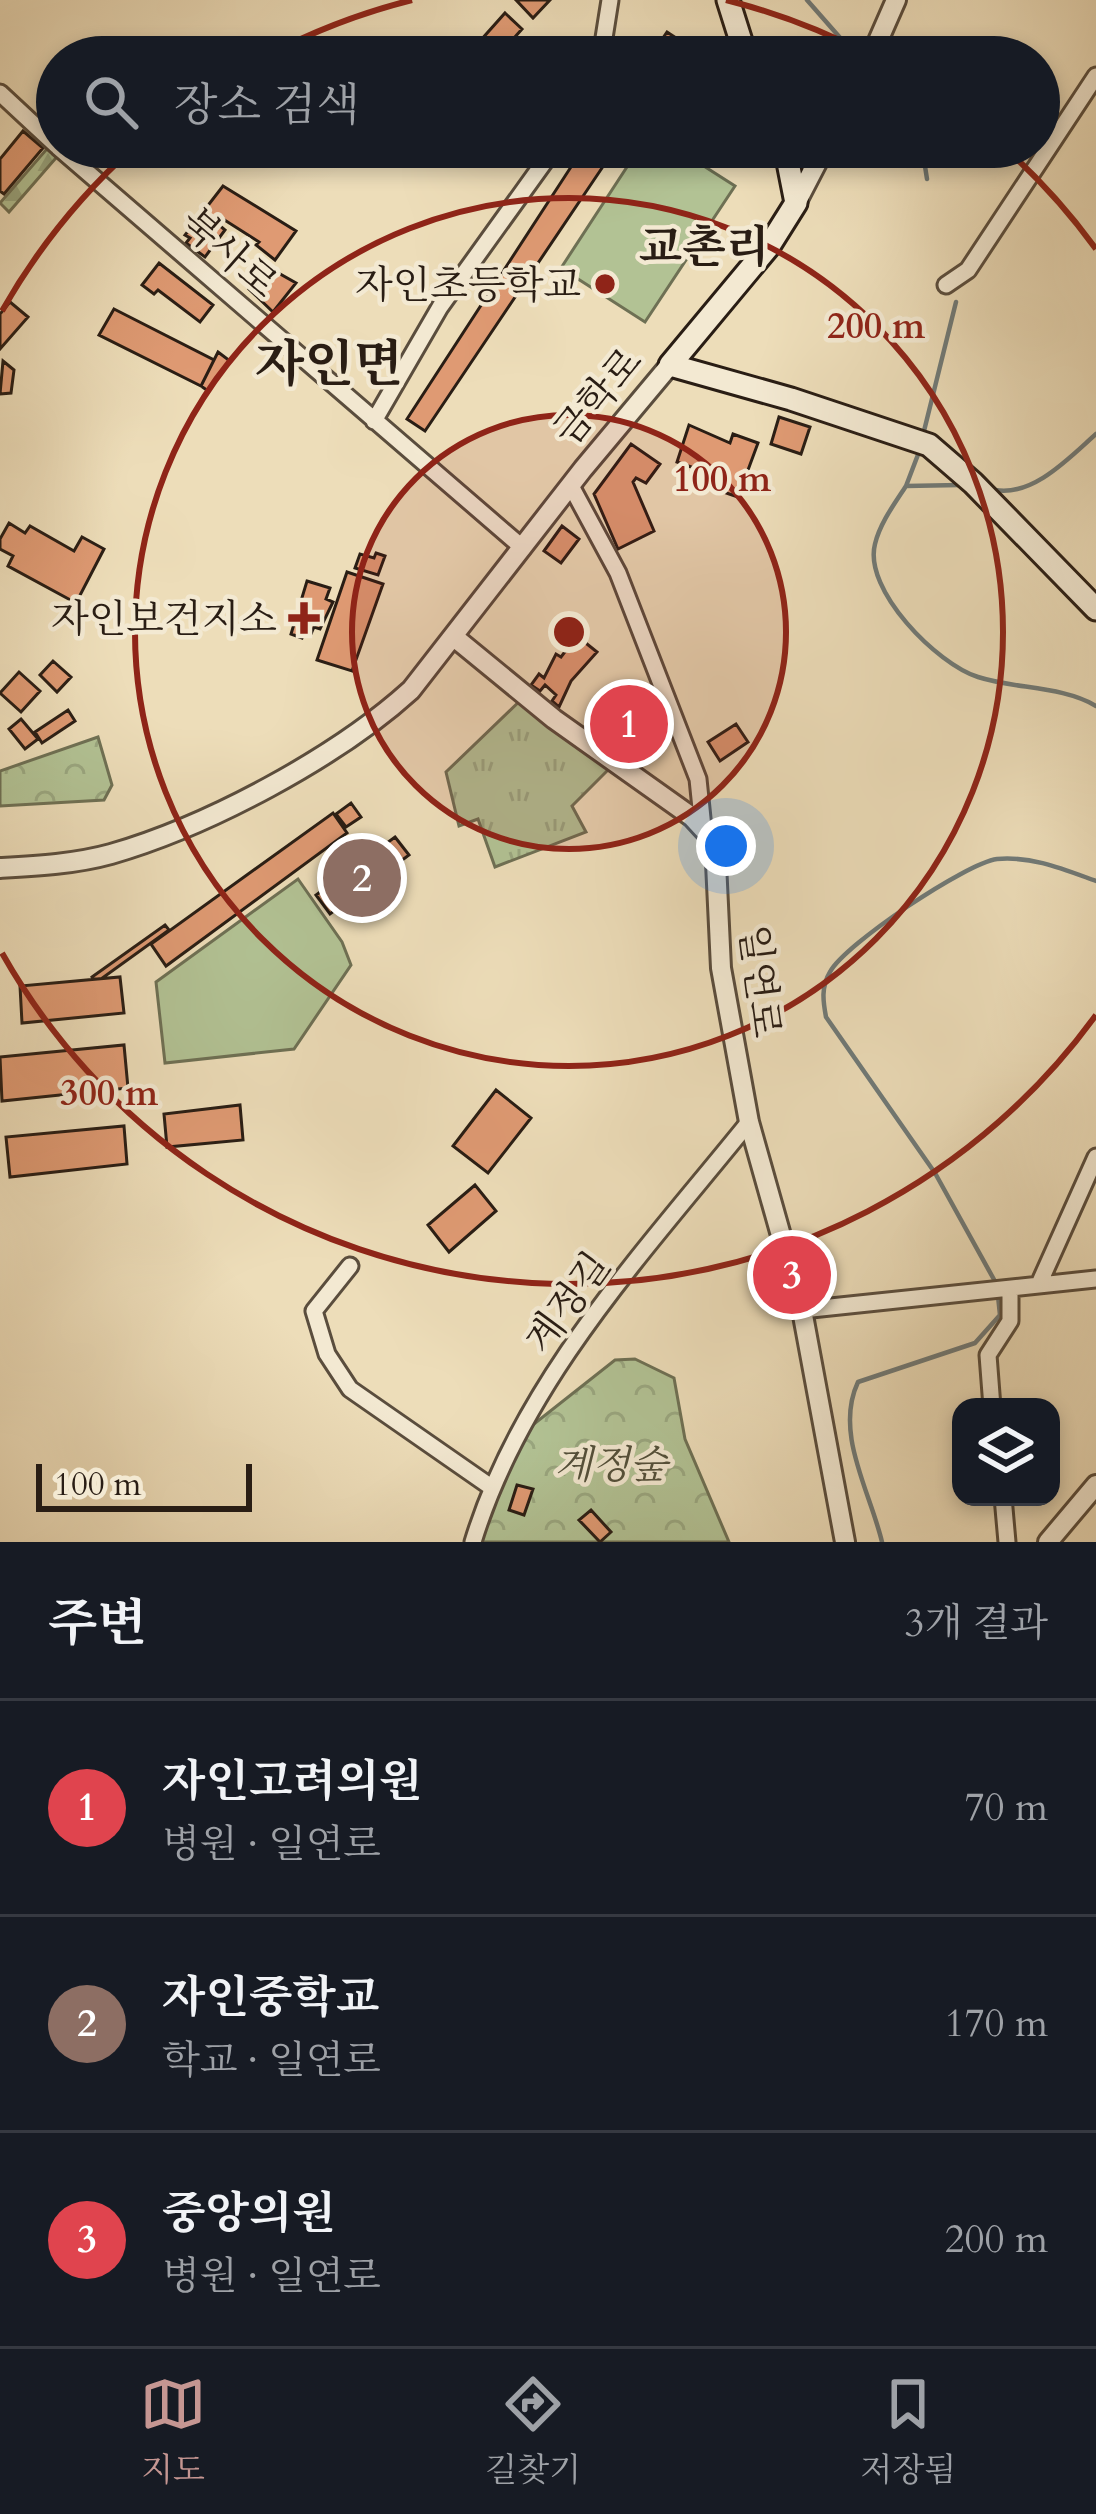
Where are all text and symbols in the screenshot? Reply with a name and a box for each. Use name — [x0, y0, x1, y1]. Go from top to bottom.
search box — [36, 36, 1060, 168]
icon: search — [78, 69, 144, 135]
text: 장소 검색 — [174, 75, 360, 136]
street label: 북사로 — [169, 196, 289, 310]
district label: 교촌리 — [639, 217, 769, 278]
place label: 자인초등학교 — [355, 259, 581, 312]
marker: 자인초등학교 — [592, 271, 618, 297]
text: 200 m — [827, 302, 926, 351]
district label: 자인면 — [255, 330, 403, 400]
street label: 금학로 — [542, 337, 655, 457]
text: 100 m — [673, 455, 772, 504]
place label: 자인보건지소 — [51, 593, 277, 646]
marker: 자인보건지소 — [288, 602, 320, 634]
centre of rings — [548, 611, 590, 653]
pin: 1 — [590, 679, 668, 769]
your location — [696, 816, 756, 876]
pin: 2 — [323, 833, 401, 923]
street label: 일연로 — [726, 922, 793, 1041]
text: 300 m — [60, 1069, 159, 1118]
pin: 3 — [753, 1230, 831, 1320]
street label: 계정길 — [514, 1242, 623, 1364]
map controls — [952, 1398, 1060, 1506]
button: layers — [952, 1398, 1060, 1506]
park label: 계정숲 — [554, 1439, 671, 1492]
scale bar — [36, 1458, 252, 1511]
text: 100 m — [54, 1462, 141, 1507]
text: 주변 — [48, 1589, 147, 1659]
text: 3개 결과 — [905, 1597, 1048, 1650]
text: 자인고려의원 — [162, 1751, 423, 1812]
text: 1 — [77, 1781, 97, 1834]
text: 70 m — [965, 1781, 1048, 1834]
text: 병원 · 일연로 — [162, 1818, 381, 1871]
text: 자인중학교 — [162, 1967, 379, 2028]
text: 2 — [77, 1997, 97, 2050]
text: 170 m — [945, 1997, 1048, 2050]
text: 학교 · 일연로 — [162, 2034, 381, 2087]
text: 중앙의원 — [162, 2183, 336, 2244]
text: 3 — [77, 2213, 97, 2266]
text: 200 m — [945, 2213, 1048, 2266]
text: 병원 · 일연로 — [162, 2250, 381, 2303]
tab: 지도 — [140, 2371, 206, 2493]
tab: 길찾기 — [485, 2371, 581, 2493]
tab: 저장됨 — [861, 2371, 956, 2493]

